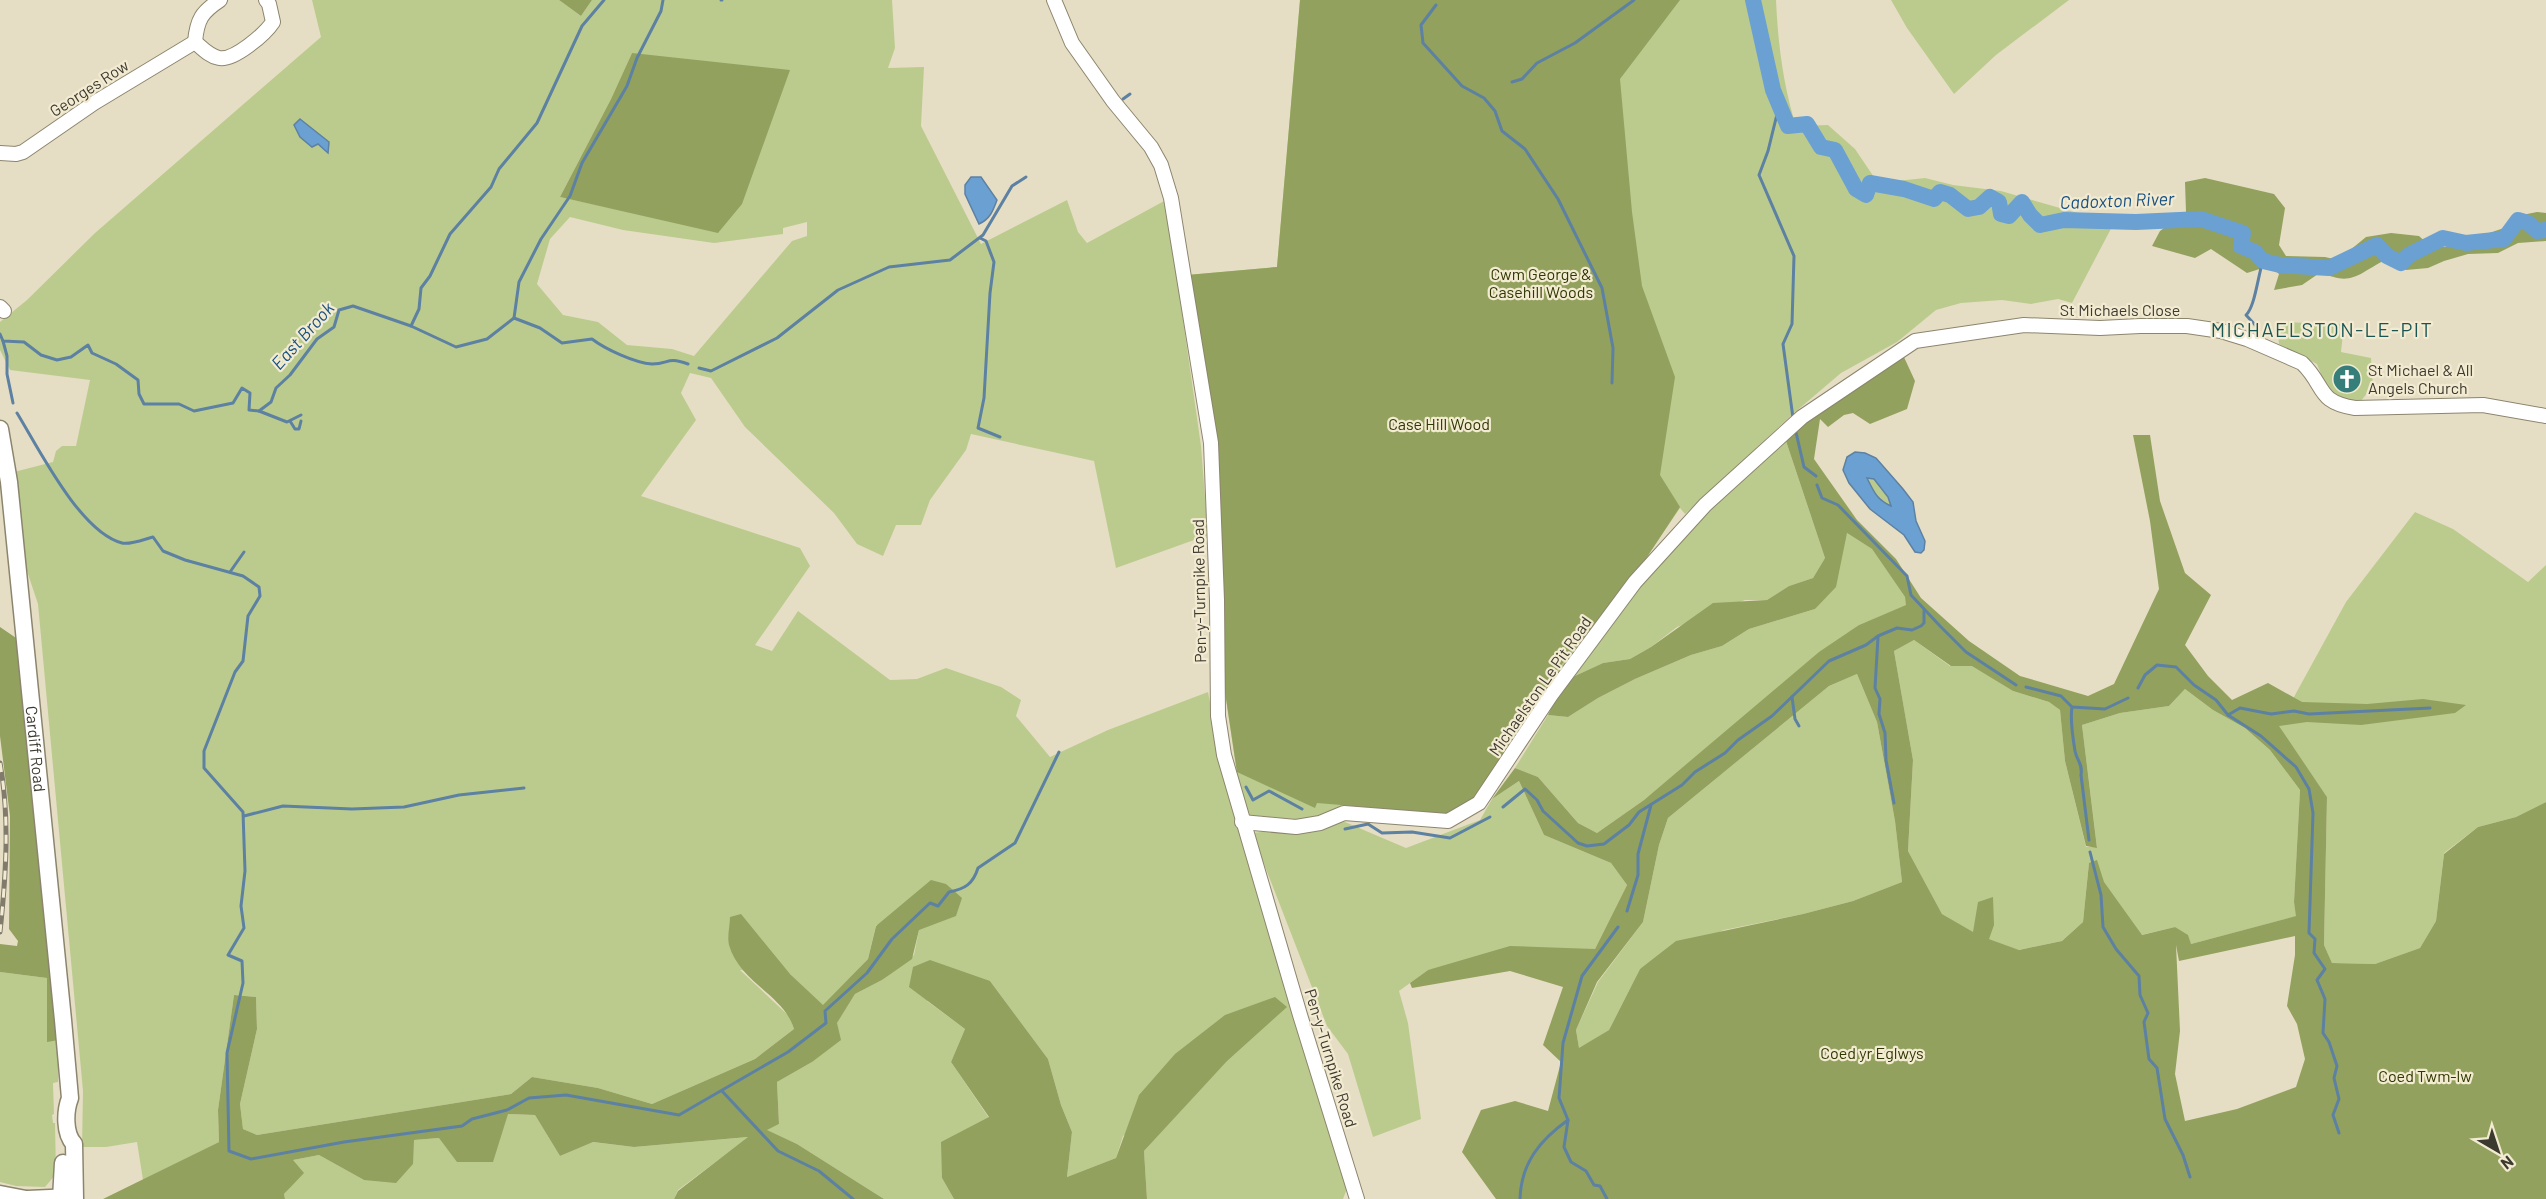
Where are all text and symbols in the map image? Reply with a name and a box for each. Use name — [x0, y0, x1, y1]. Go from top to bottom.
street label: Georges Row — [46, 55, 132, 120]
water label: Cadoxton River — [2059, 187, 2175, 213]
park label: Cwm George & Casehill Woods — [1489, 264, 1593, 301]
water label: East Brook — [266, 297, 338, 374]
street label: St Michaels Close — [2060, 300, 2180, 319]
district label: MICHAELSTON-LE-PIT — [2211, 317, 2433, 341]
place label: St Michael & All Angels Church — [2368, 360, 2473, 397]
church icon: St Michael & All Angels Church — [2331, 363, 2363, 395]
park label: Case Hill Wood — [1388, 414, 1490, 433]
street label: Pen-y-Turnpike Road — [1188, 519, 1209, 663]
street label: Michaelston Le Pit Road — [1484, 613, 1595, 759]
street label: Cardiff Road — [23, 705, 50, 793]
street label: Pen-y-Turnpike Road — [1301, 986, 1362, 1129]
park label: Coed yr Eglwys — [1820, 1043, 1924, 1062]
park label: Coed Twm-lw — [2378, 1066, 2472, 1085]
north arrow — [2468, 1121, 2528, 1181]
text: N — [2498, 1152, 2518, 1174]

